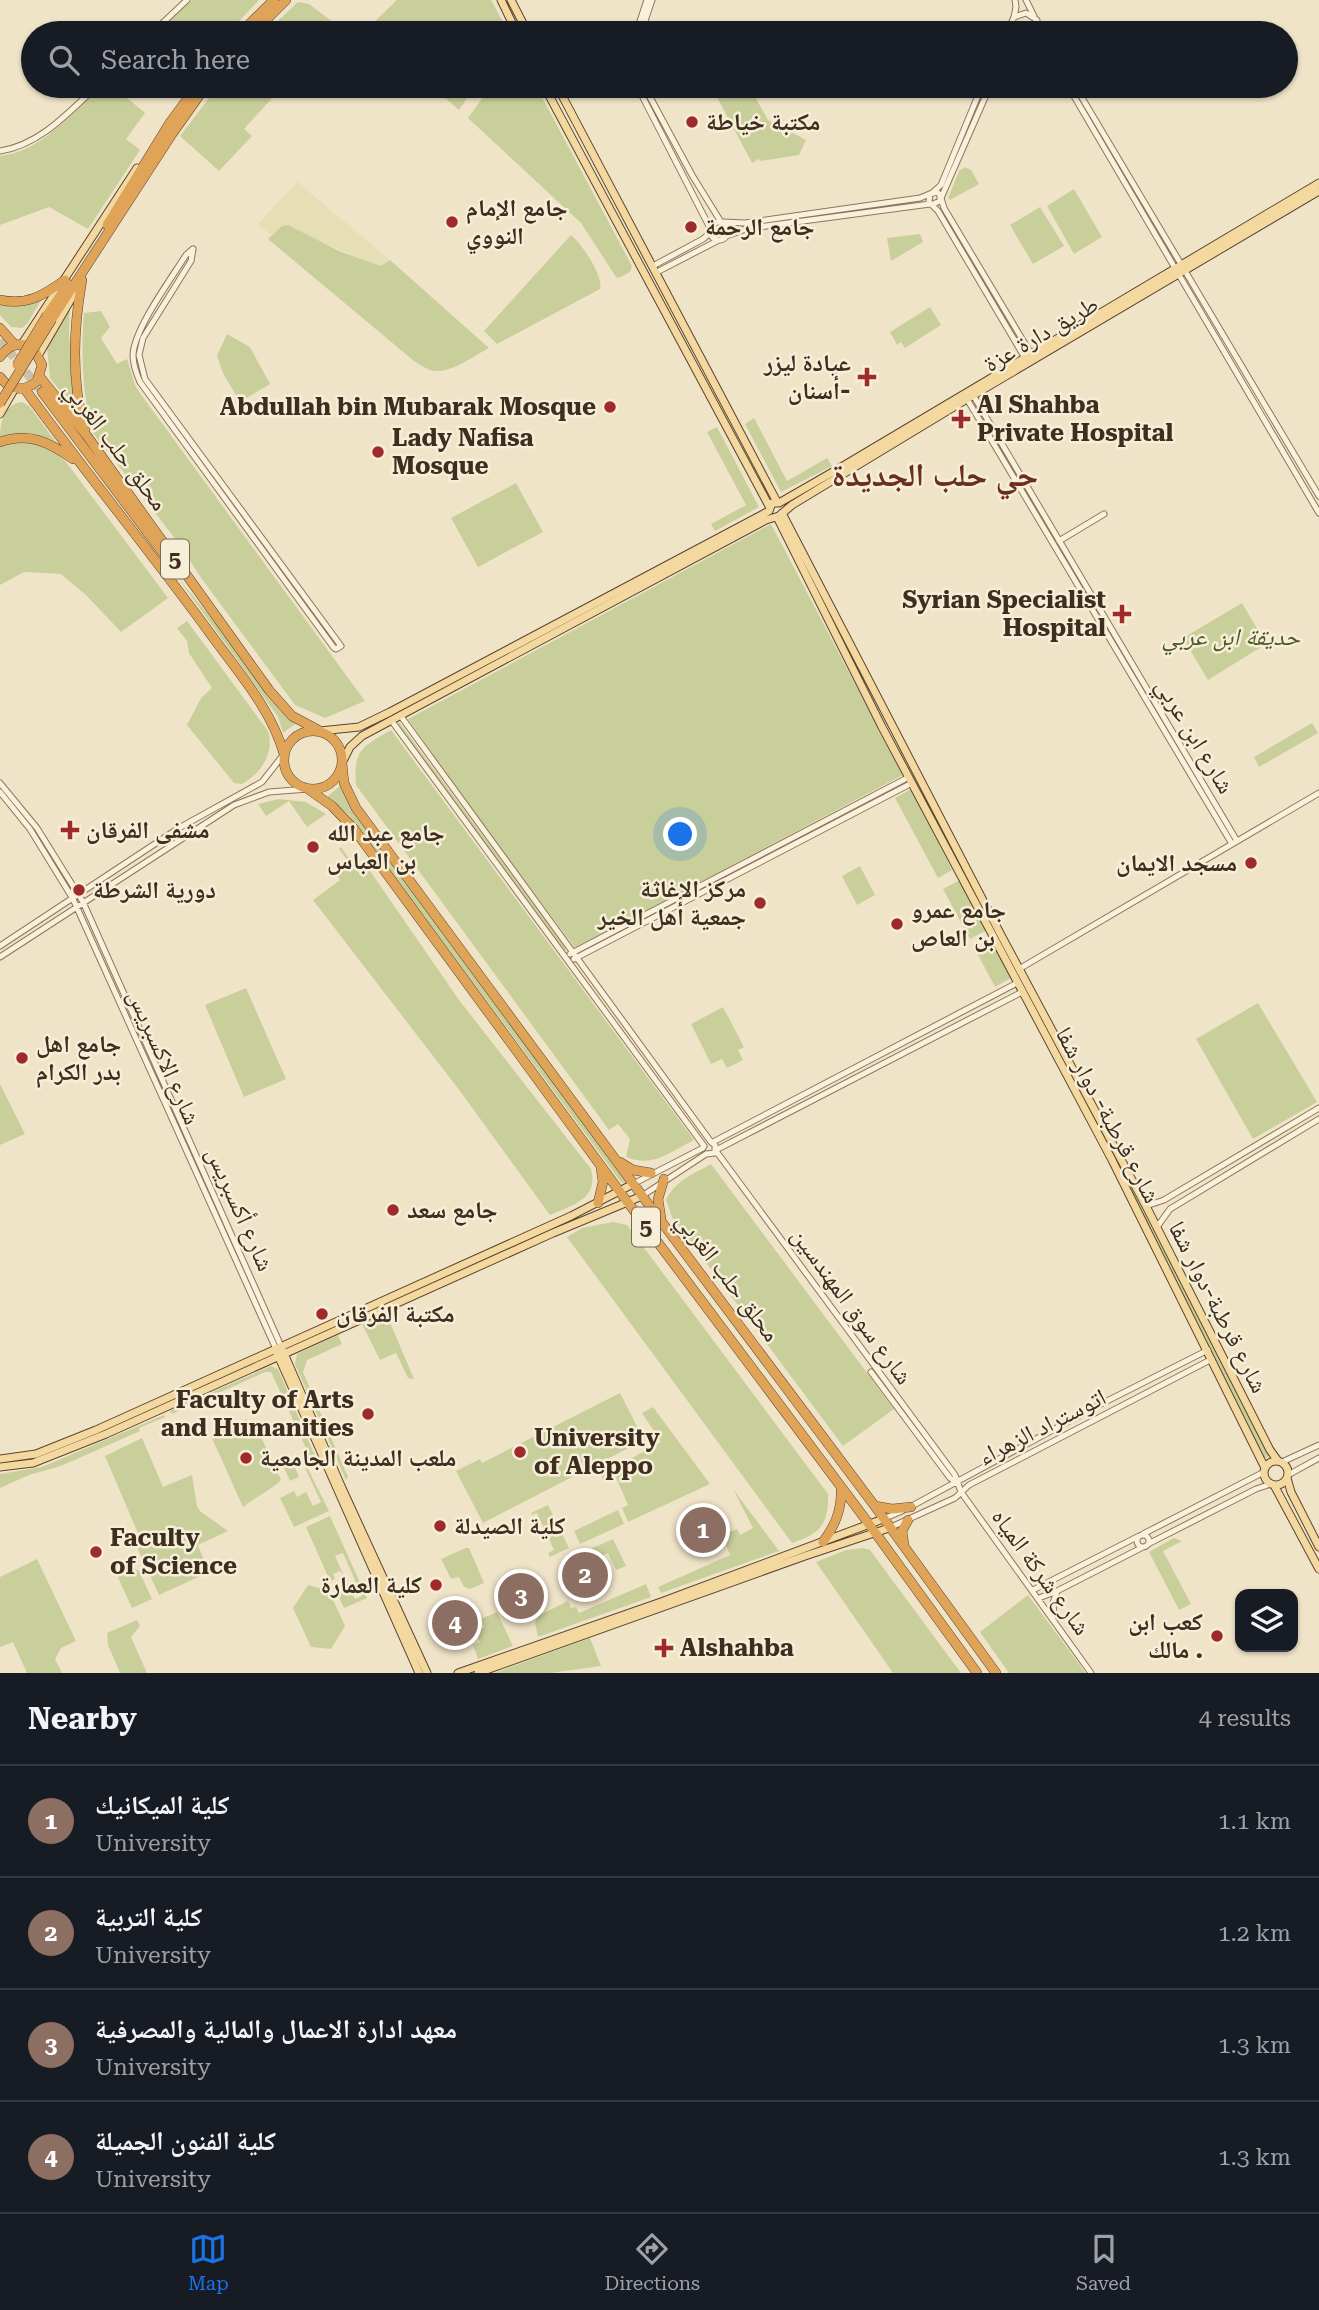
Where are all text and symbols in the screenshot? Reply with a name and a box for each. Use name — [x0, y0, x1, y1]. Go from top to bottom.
search box — [21, 21, 1298, 98]
icon: search — [45, 41, 83, 79]
text: Search here — [101, 45, 250, 75]
place label: مكتبة خياطة — [706, 108, 820, 136]
marker: مكتبة خياطة — [684, 114, 700, 130]
place label: جامع الإمام النووي — [466, 194, 568, 255]
place label: جامع الرحمة — [705, 213, 815, 243]
marker: جامع الإمام النووي — [444, 214, 460, 230]
marker: جامع الرحمة — [683, 219, 699, 235]
street label: طريق دارة عزة — [979, 290, 1103, 378]
place label: عيادة ليزر أسنان- — [763, 349, 851, 405]
marker: عيادة ليزر أسنان- — [857, 367, 877, 387]
street label: محلق حلب الغربي — [54, 376, 174, 519]
place label: Al Shahba Private Hospital — [977, 391, 1174, 447]
place label: Abdullah bin Mubarak Mosque — [220, 393, 596, 421]
marker: Abdullah bin Mubarak Mosque — [602, 399, 618, 415]
marker: Al Shahba Private Hospital — [951, 409, 971, 429]
place label: Lady Nafisa Mosque — [392, 424, 534, 480]
marker: Lady Nafisa Mosque — [370, 444, 386, 460]
district label: حي حلب الجديدة — [832, 456, 1038, 500]
road number: 5 — [161, 540, 189, 579]
place label: Syrian Specialist Hospital — [902, 586, 1106, 642]
marker: Syrian Specialist Hospital — [1112, 604, 1132, 624]
park label: حديقة ابن عربي — [1162, 623, 1301, 656]
street label: شارع ابن عربي — [1145, 673, 1240, 801]
place label: مشفى الفرقان — [86, 816, 210, 844]
your location — [663, 817, 697, 851]
place label: جامع عبد الله بن العباس — [327, 819, 445, 875]
marker: مشفى الفرقان — [60, 820, 80, 840]
marker: جامع عبد الله بن العباس — [305, 839, 321, 855]
place label: مسجد الايمان — [1116, 849, 1237, 877]
marker: مسجد الايمان — [1243, 855, 1259, 871]
place label: مركز الإغاثة جمعية أهل الخير — [597, 875, 746, 931]
place label: دورية الشرطة — [93, 876, 216, 904]
marker: دورية الشرطة — [71, 882, 87, 898]
marker: مركز الإغاثة جمعية أهل الخير — [752, 895, 768, 911]
place label: جامع عمرو بن العاص — [911, 896, 1006, 952]
marker: جامع عمرو بن العاص — [889, 916, 905, 932]
street label: شارع الاكسبريس — [121, 985, 206, 1129]
street label: شارع قرطبة- دوار شفا — [1049, 1022, 1166, 1208]
place label: جامع اهل بدر الكرام — [36, 1030, 121, 1089]
marker: جامع اهل بدر الكرام — [14, 1050, 30, 1066]
street label: شارع أكسبريس — [199, 1143, 280, 1276]
place label: جامع سعد — [407, 1196, 498, 1226]
marker: جامع سعد — [385, 1202, 401, 1218]
street label: محلق حلب الغربي — [666, 1207, 786, 1350]
road number: 5 — [632, 1208, 660, 1246]
street label: شارع قرطبة-دوار شفا — [1162, 1216, 1273, 1398]
street label: شارع سوق المهندسين — [785, 1222, 918, 1390]
place label: مكتبة الفرقان — [336, 1300, 455, 1328]
marker: مكتبة الفرقان — [314, 1306, 330, 1322]
street label: اتوستراد الزهراء — [973, 1383, 1111, 1471]
place label: Faculty of Arts and Humanities — [161, 1386, 354, 1442]
marker: Faculty of Arts and Humanities — [360, 1406, 376, 1422]
place label: University of Aleppo — [534, 1424, 660, 1480]
place label: ملعب المدينة الجامعية — [260, 1444, 456, 1472]
marker: University of Aleppo — [512, 1444, 528, 1460]
marker: ملعب المدينة الجامعية — [238, 1450, 254, 1466]
street label: شارع شركة المياه — [985, 1503, 1096, 1641]
pin: 1 — [680, 1504, 726, 1556]
place label: كلية الصيدلة — [454, 1512, 566, 1540]
marker: كلية الصيدلة — [432, 1518, 448, 1534]
place label: Faculty of Science — [110, 1524, 237, 1580]
marker: Faculty of Science — [88, 1544, 104, 1560]
pin: 2 — [562, 1549, 608, 1601]
pin: 3 — [498, 1570, 544, 1622]
place label: كلية العمارة — [321, 1571, 422, 1599]
marker: كلية العمارة — [428, 1577, 444, 1593]
map controls — [1235, 1589, 1298, 1652]
button: layers — [1235, 1589, 1298, 1652]
pin: 4 — [432, 1597, 478, 1649]
place label: كعب ابن مالك . — [1128, 1608, 1203, 1664]
marker: كعب ابن مالك . — [1209, 1628, 1225, 1644]
place label: Alshahba — [680, 1634, 794, 1662]
marker: Alshahba — [654, 1638, 674, 1658]
text: Nearby — [28, 1701, 137, 1736]
text: 4 results — [1199, 1705, 1291, 1732]
text: كلية الميكانيك — [95, 1790, 230, 1820]
text: 1 — [45, 1808, 57, 1835]
text: 1.1 km — [1218, 1808, 1291, 1835]
text: University — [95, 1830, 211, 1857]
text: كلية التربية — [95, 1902, 202, 1932]
text: 2 — [45, 1920, 57, 1947]
text: 1.2 km — [1218, 1920, 1291, 1947]
text: University — [95, 1942, 211, 1969]
text: معهد ادارة الاعمال والمالية والمصرفية — [95, 2014, 457, 2044]
text: 3 — [45, 2032, 57, 2059]
text: 1.3 km — [1218, 2032, 1291, 2059]
text: University — [95, 2054, 211, 2081]
text: كلية الفنون الجميلة — [95, 2126, 276, 2156]
text: 4 — [45, 2144, 57, 2171]
text: 1.3 km — [1218, 2144, 1291, 2171]
text: University — [95, 2166, 211, 2193]
tab: Map — [188, 2230, 229, 2295]
tab: Directions — [604, 2230, 700, 2295]
tab: Saved — [1076, 2230, 1131, 2295]

